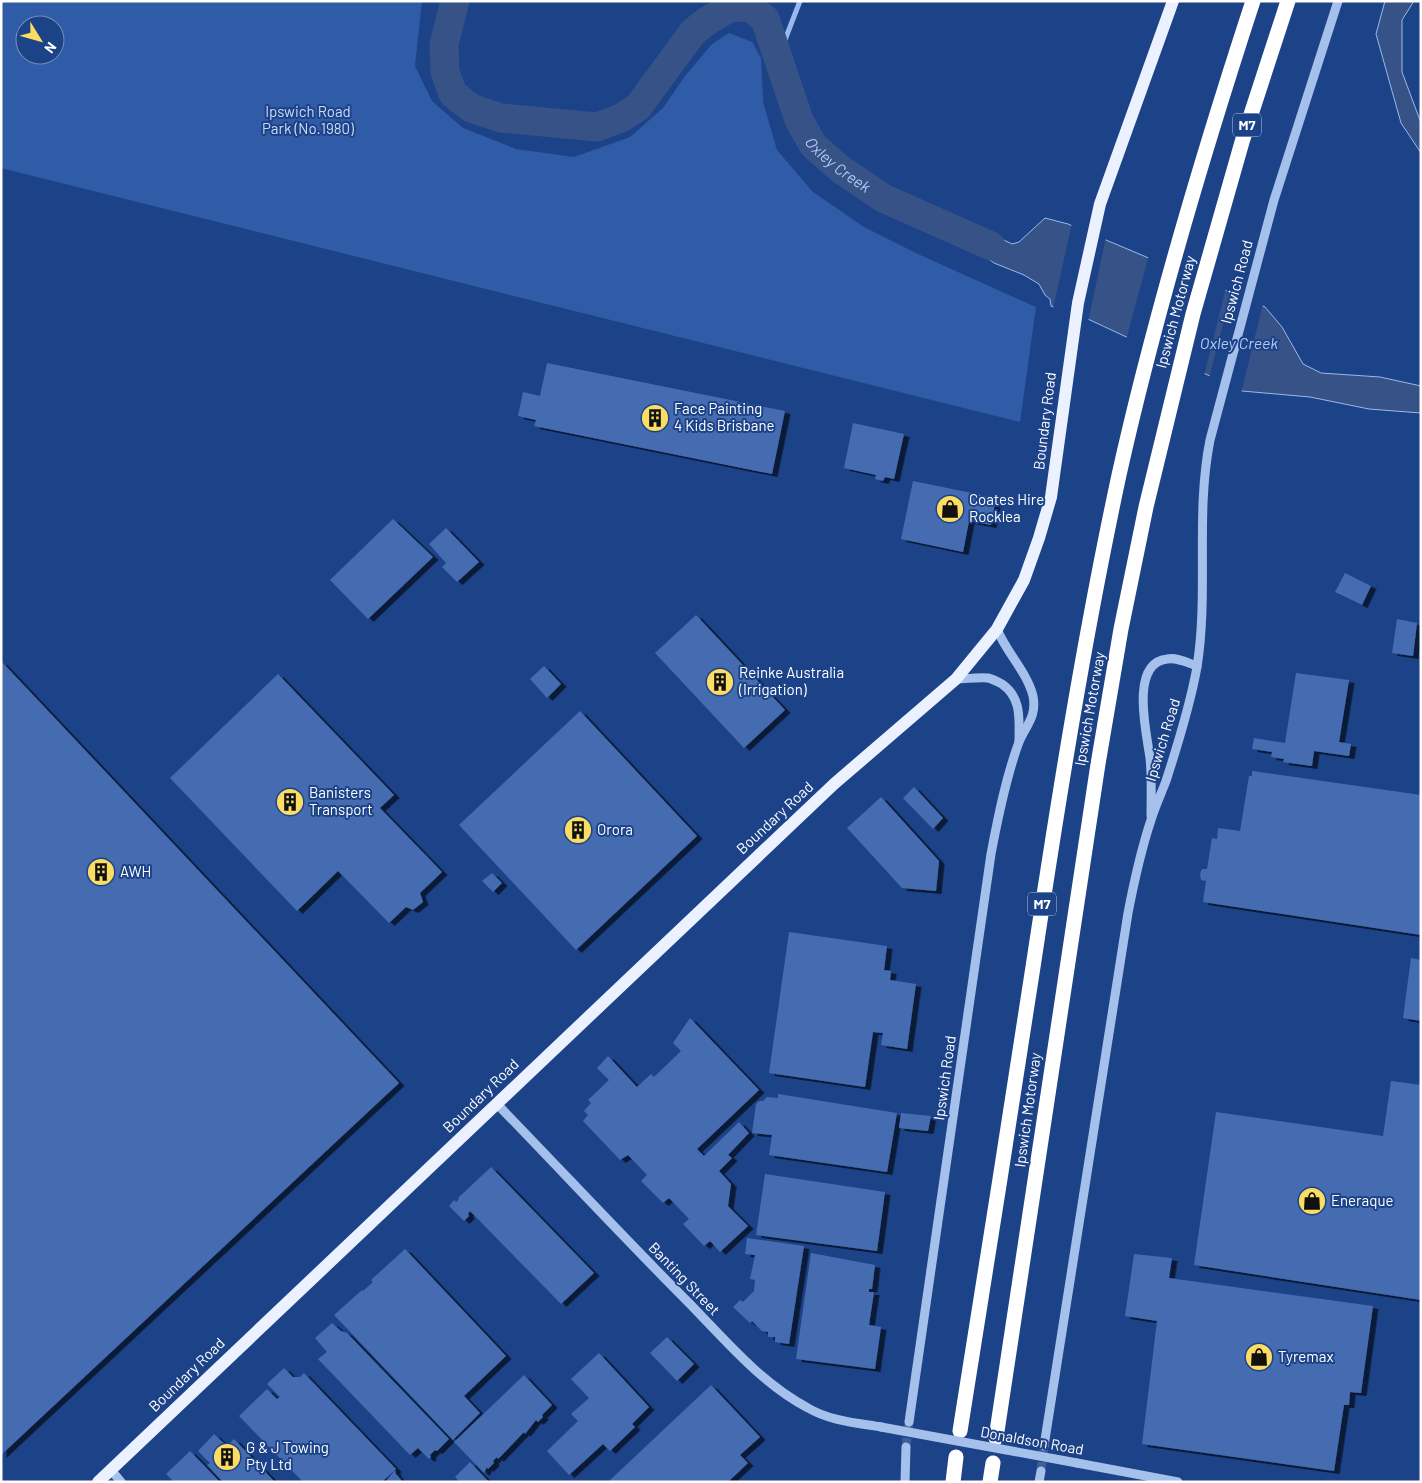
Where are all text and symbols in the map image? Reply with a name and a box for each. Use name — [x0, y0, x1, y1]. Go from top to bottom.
north arrow — [15, 15, 65, 65]
text: N — [41, 39, 60, 57]
park label: Ipswich Road Park (No.1980) — [262, 102, 354, 137]
road number: M7 — [1233, 114, 1261, 136]
water label: Oxley Creek — [802, 134, 875, 196]
street label: Ipswich Road — [1216, 238, 1256, 325]
street label: Ipswich Motorway — [1151, 253, 1199, 370]
water label: Oxley Creek — [1200, 333, 1278, 352]
street label: Boundary Road — [1029, 371, 1059, 471]
place label: Face Painting 4 Kids Brisbane — [674, 399, 774, 434]
building icon: Face Painting 4 Kids Brisbane — [640, 403, 670, 433]
place label: Coates Hire Rocklea — [969, 490, 1044, 525]
shop icon: Coates Hire Rocklea — [935, 494, 965, 524]
street label: Ipswich Motorway — [1070, 650, 1108, 767]
place label: Reinke Australia (Irrigation) — [738, 663, 844, 698]
building icon: Reinke Australia (Irrigation) — [705, 667, 735, 697]
street label: Ipswich Road — [1141, 696, 1183, 783]
street label: Boundary Road — [732, 777, 816, 857]
place label: Banisters Transport — [309, 783, 373, 818]
building icon: Banisters Transport — [275, 787, 305, 817]
building icon: Orora — [563, 815, 593, 845]
place label: Orora — [597, 820, 633, 838]
building icon: AWH — [86, 857, 116, 887]
place label: AWH — [120, 862, 151, 880]
road number: M7 — [1028, 892, 1056, 916]
street label: Ipswich Road — [929, 1034, 959, 1122]
street label: Ipswich Motorway — [1010, 1051, 1044, 1168]
street label: Boundary Road — [439, 1055, 522, 1136]
shop icon: Eneraque — [1297, 1186, 1327, 1216]
place label: Eneraque — [1331, 1191, 1393, 1209]
street label: Banting Street — [645, 1238, 724, 1319]
street label: Boundary Road — [145, 1334, 228, 1415]
shop icon: Tyremax — [1244, 1342, 1274, 1372]
place label: Tyremax — [1278, 1347, 1334, 1365]
street label: Donaldson Road — [979, 1422, 1085, 1458]
place label: G & J Towing Pty Ltd — [246, 1438, 329, 1473]
building icon: G & J Towing Pty Ltd — [212, 1442, 242, 1472]

